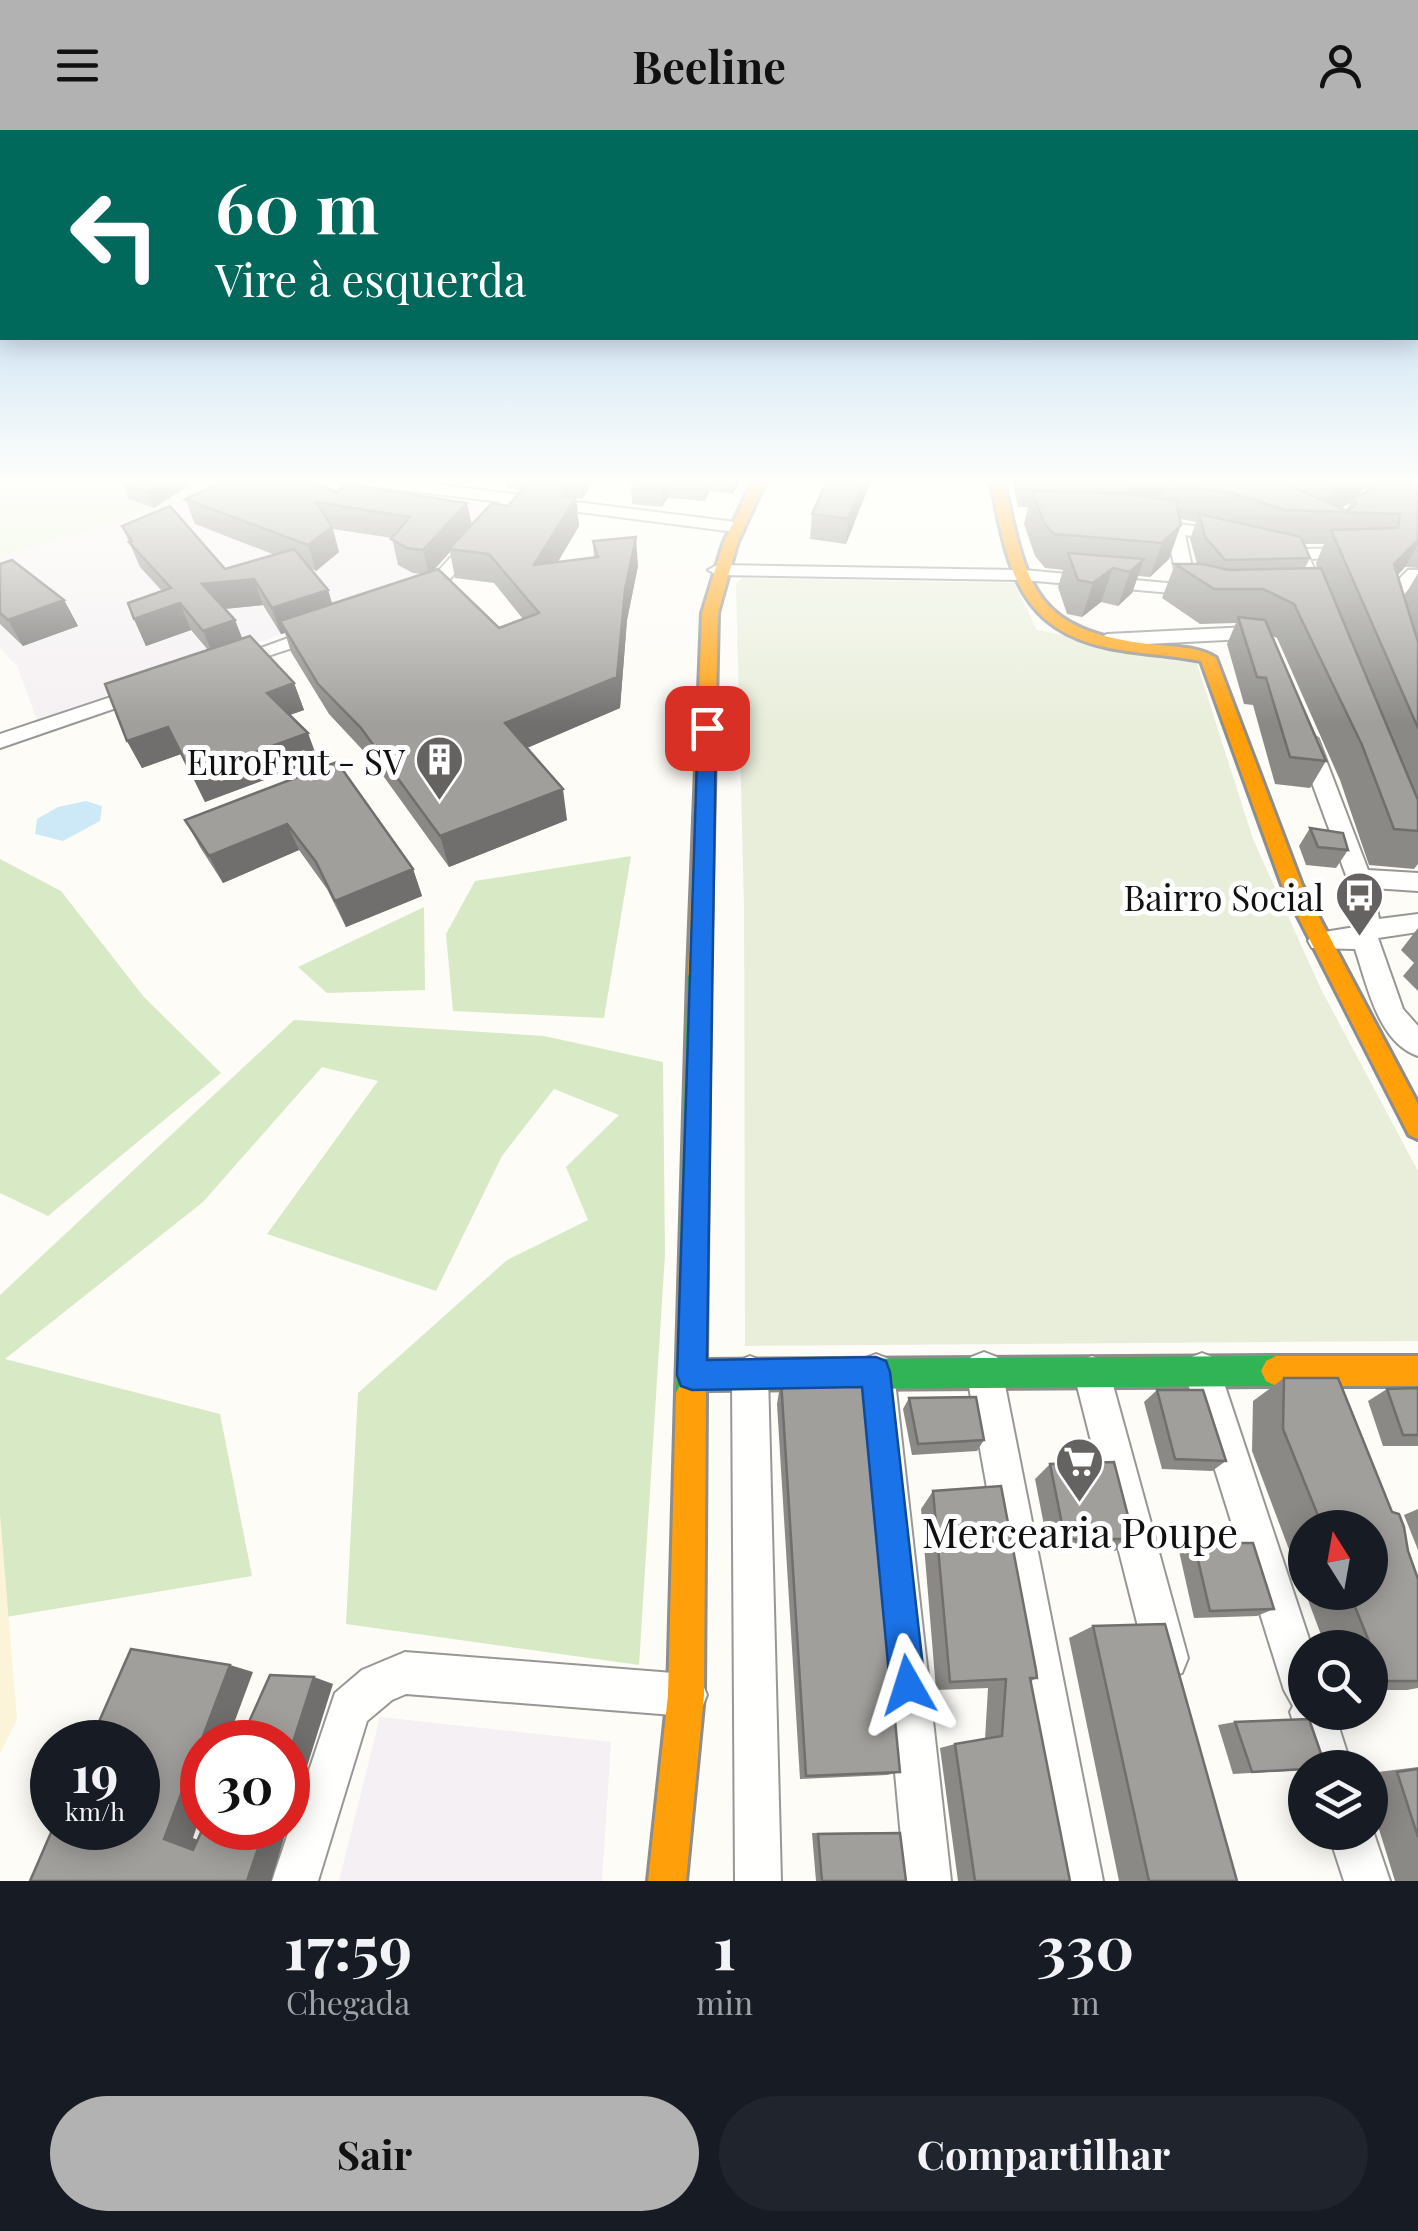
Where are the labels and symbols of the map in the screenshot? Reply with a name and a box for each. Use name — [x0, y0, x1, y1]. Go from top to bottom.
pin — [665, 686, 750, 771]
building icon: EuroFrut - SV — [414, 734, 466, 802]
place label: EuroFrut - SV — [186, 737, 406, 784]
bus stop icon: Bairro Social — [1333, 870, 1385, 938]
place label: Bairro Social — [1123, 873, 1324, 920]
supermarket icon: Mercearia Poupe — [1054, 1436, 1106, 1504]
place label: Mercearia Poupe — [922, 1503, 1238, 1559]
north arrow — [1288, 1510, 1388, 1610]
position arrow — [856, 1633, 960, 1737]
speed limit sign: 30 — [180, 1720, 310, 1850]

